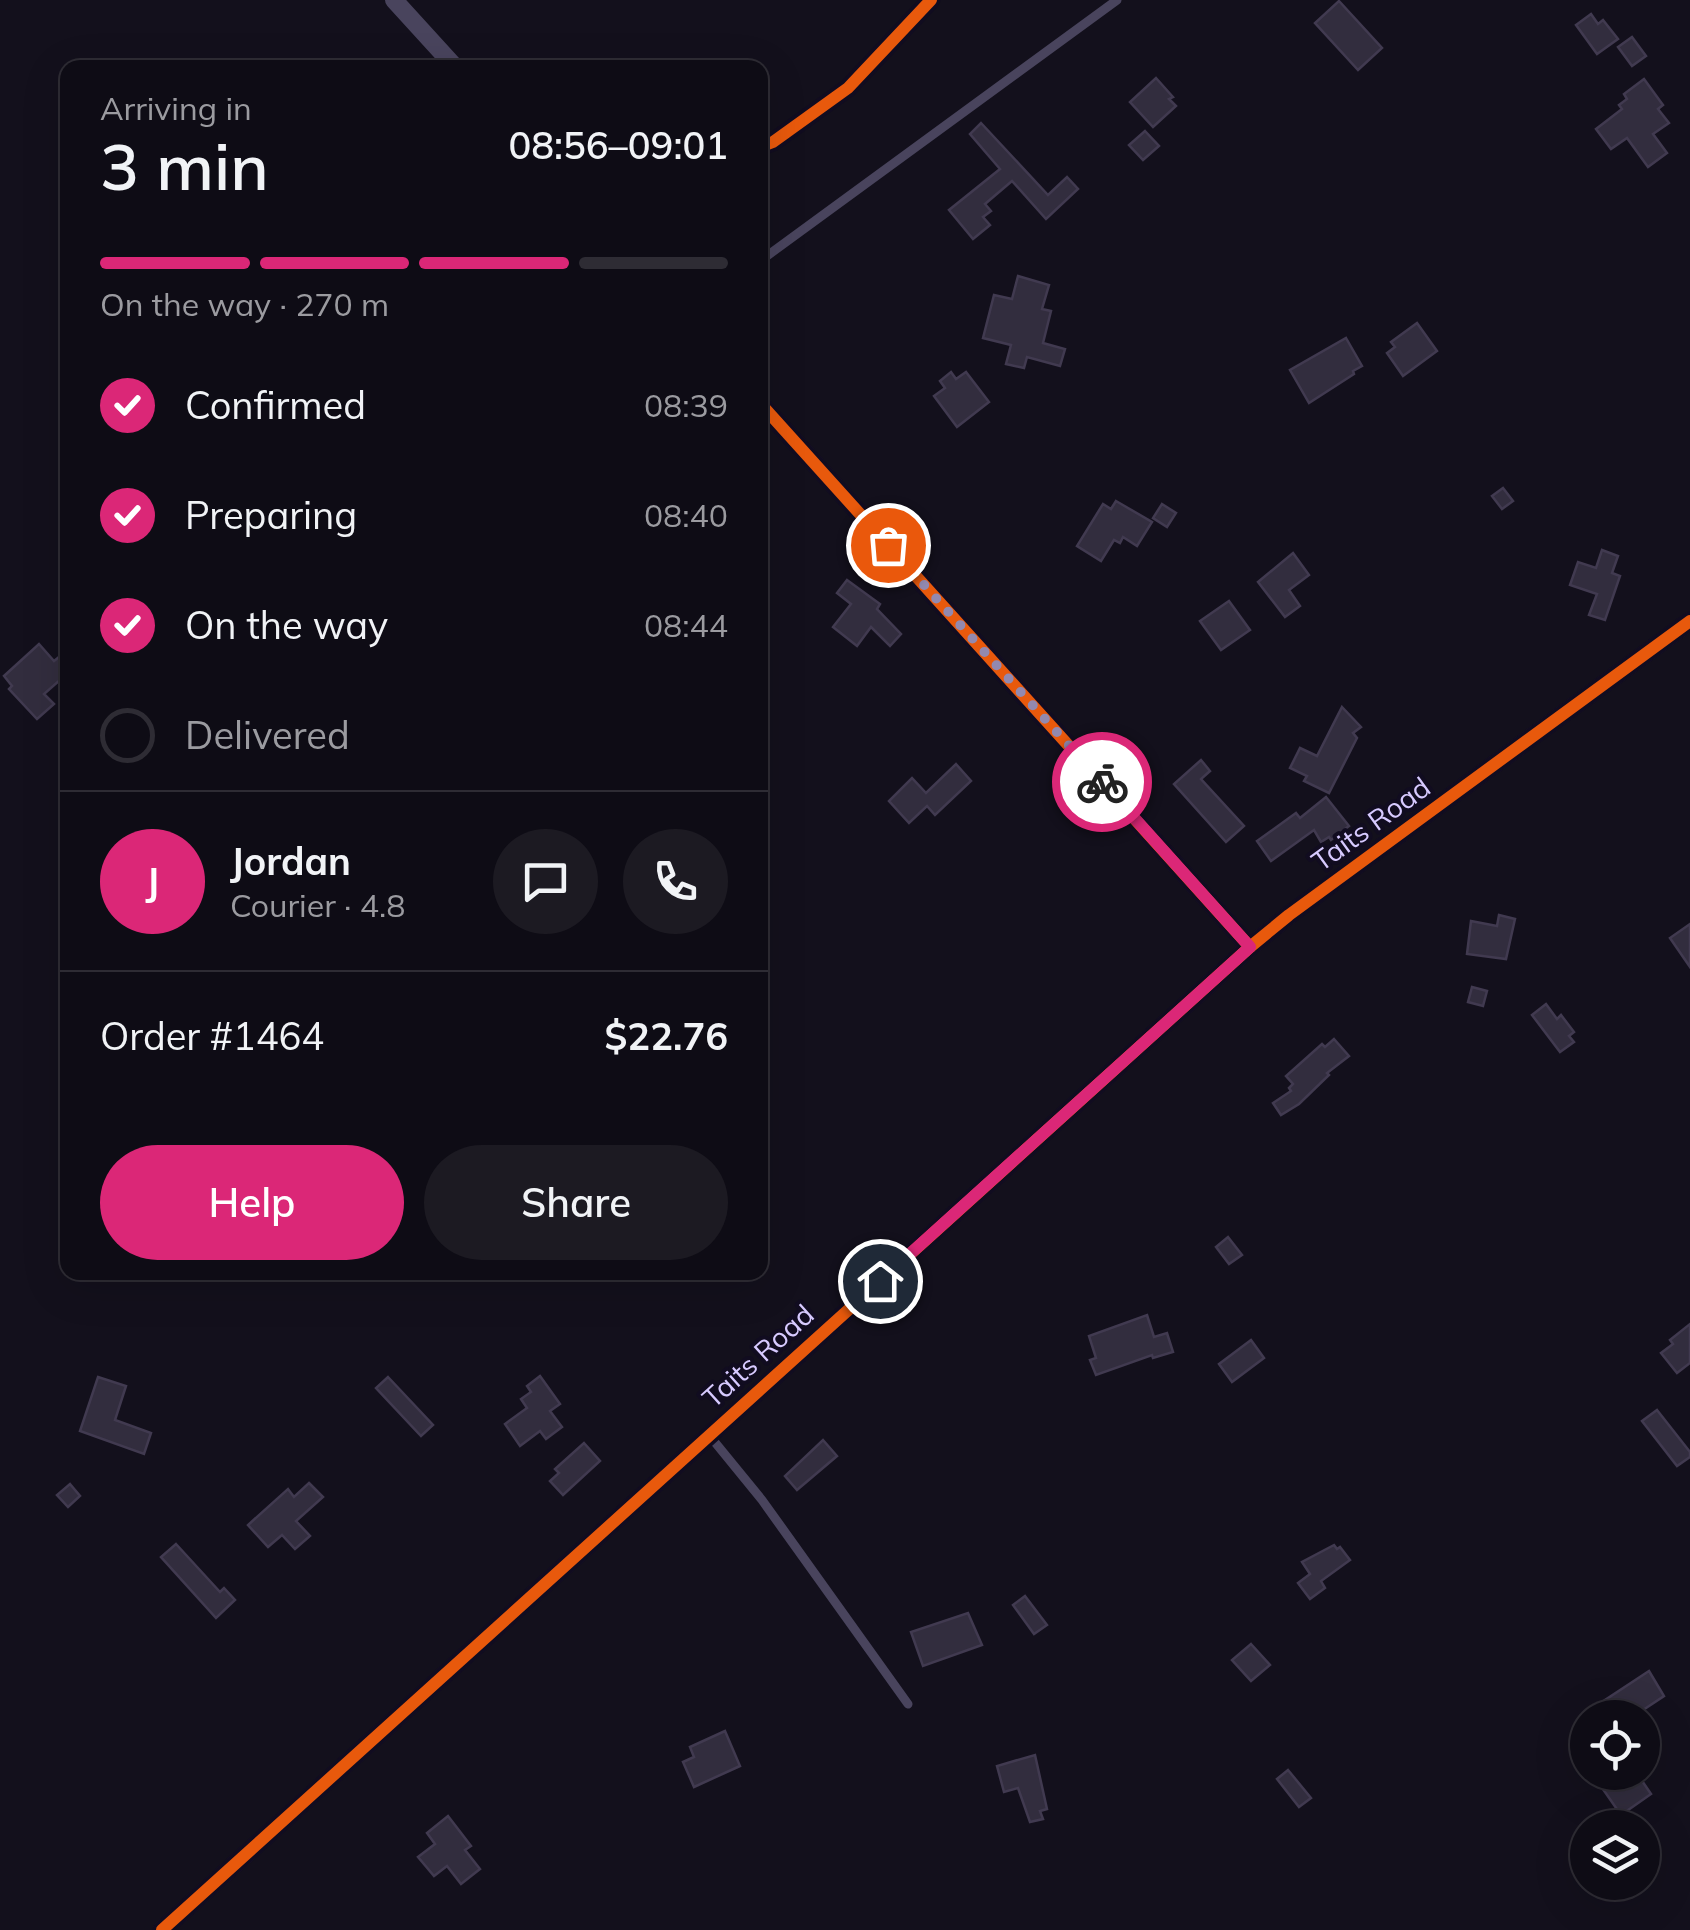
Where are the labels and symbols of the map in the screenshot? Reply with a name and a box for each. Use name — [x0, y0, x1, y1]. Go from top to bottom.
pin — [846, 503, 931, 588]
courier — [1052, 732, 1152, 832]
street label: Taits Road — [1305, 769, 1437, 878]
pin — [838, 1239, 923, 1324]
street label: Taits Road — [695, 1296, 821, 1415]

